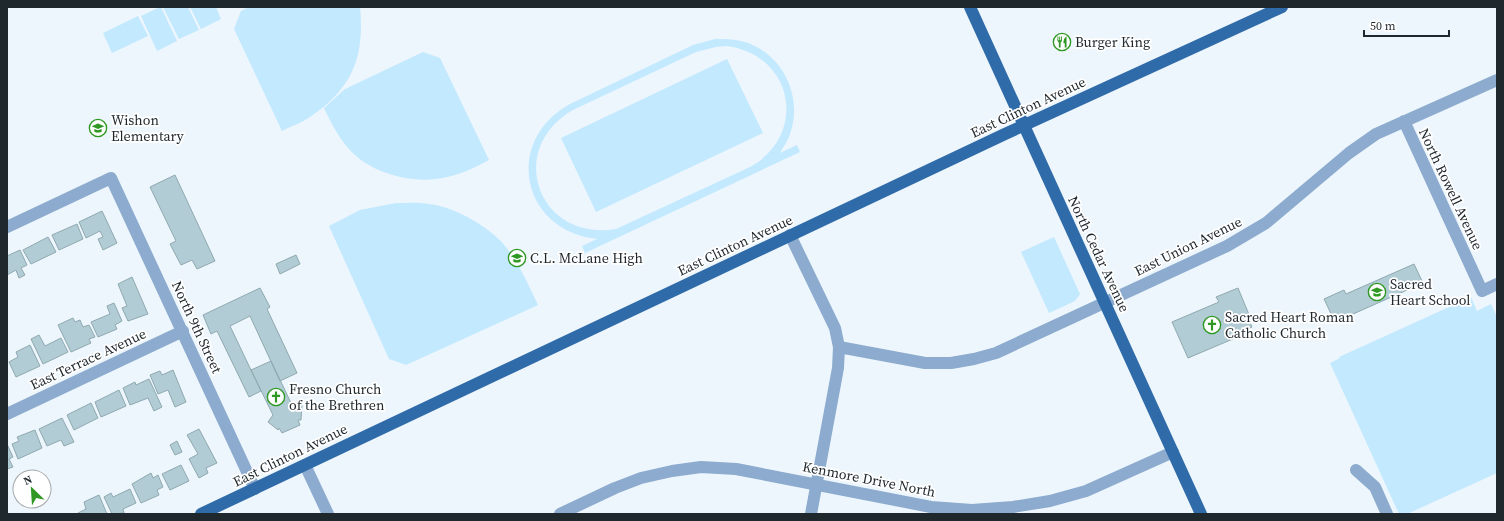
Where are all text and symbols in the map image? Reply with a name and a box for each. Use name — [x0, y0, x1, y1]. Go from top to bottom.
scale bar — [1364, 12, 1449, 38]
text: 50 m — [1370, 18, 1396, 34]
restaurant icon: Burger King — [1052, 32, 1072, 52]
place label: Burger King — [1075, 32, 1150, 52]
street label: East Clinton Avenue — [967, 72, 1089, 142]
place label: Wishon Elementary — [111, 110, 185, 146]
school or university icon: Wishon Elementary — [88, 118, 108, 138]
street label: North Rowell Avenue — [1414, 125, 1488, 253]
street label: North Cedar Avenue — [1063, 193, 1135, 315]
street label: East Clinton Avenue — [674, 210, 796, 280]
street label: East Union Avenue — [1131, 211, 1245, 281]
school or university icon: C.L. McLane High — [507, 248, 527, 268]
place label: C.L. McLane High — [530, 248, 643, 268]
place label: Sacred Heart School — [1390, 274, 1470, 310]
street label: North 9th Street — [167, 278, 227, 377]
school or university icon: Sacred Heart School — [1367, 282, 1387, 302]
place label: Sacred Heart Roman Catholic Church — [1225, 307, 1354, 343]
church icon: Sacred Heart Roman Catholic Church — [1202, 315, 1222, 335]
street label: East Terrace Avenue — [27, 323, 149, 395]
place label: Fresno Church of the Brethren — [289, 379, 385, 415]
church icon: Fresno Church of the Brethren — [266, 387, 286, 407]
street label: East Clinton Avenue — [229, 419, 351, 491]
street label: Kenmore Drive North — [801, 456, 937, 502]
north arrow — [12, 469, 52, 509]
text: N — [21, 472, 35, 489]

